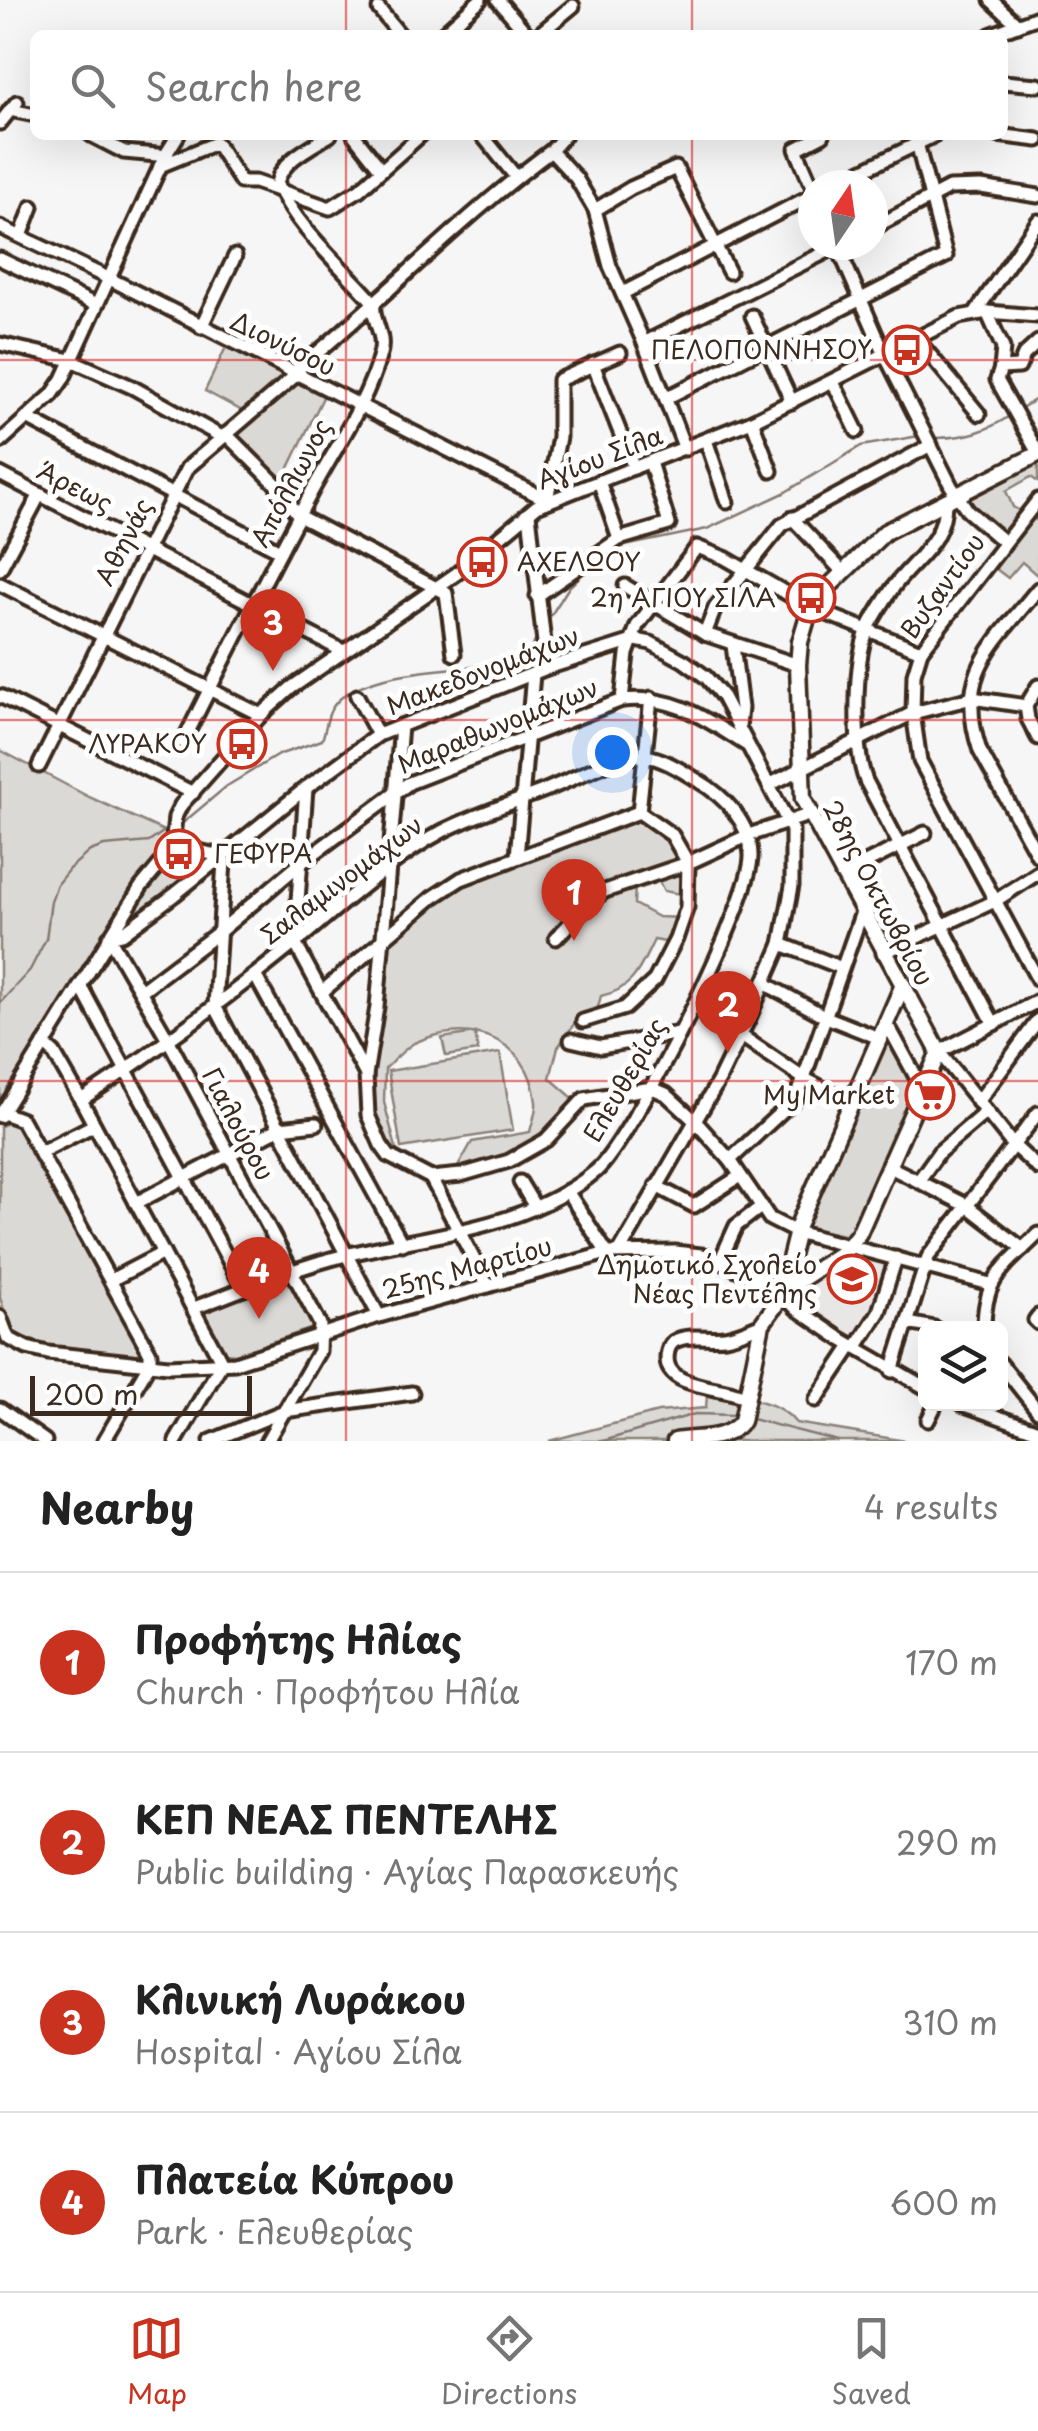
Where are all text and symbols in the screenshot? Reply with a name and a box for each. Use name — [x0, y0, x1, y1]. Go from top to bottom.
search box — [30, 30, 1008, 140]
text: Search here — [145, 57, 362, 114]
icon: search — [65, 58, 120, 113]
north arrow — [798, 170, 888, 260]
street label: Διονύσου — [224, 301, 343, 385]
bus stop icon: ΠΕΛΟΠΟΝΝΗΣΟΥ — [881, 324, 933, 376]
place label: ΠΕΛΟΠΟΝΝΗΣΟΥ — [651, 330, 872, 368]
street label: Απόλλωνος — [240, 412, 340, 553]
street label: Αγίου Σίλα — [531, 416, 668, 498]
street label: Άρεως — [31, 451, 120, 521]
street label: Αθηνάς — [85, 491, 161, 592]
street label: Βυζαντίου — [891, 525, 994, 646]
bus stop icon: ΑΧΕΛΩΟΥ — [456, 536, 508, 588]
place label: ΑΧΕΛΩΟΥ — [517, 542, 641, 580]
bus stop icon: 2η ΑΓΙΟΥ ΣΙΛΑ — [785, 572, 837, 624]
place label: 2η ΑΓΙΟΥ ΣΙΛΑ — [590, 578, 776, 616]
pin: 3 — [240, 588, 306, 671]
street label: Μακεδονομάχων — [381, 616, 585, 724]
street label: Μαραθωνομάχων — [392, 668, 604, 783]
bus stop icon: ΛΥΡΑΚΟΥ — [216, 718, 268, 770]
place label: ΛΥΡΑΚΟΥ — [88, 724, 207, 762]
your location — [587, 727, 638, 778]
street label: 28ης Οκτωβρίου — [814, 793, 944, 992]
street label: Σαλαμινομάχων — [252, 806, 430, 953]
bus stop icon: ΓΕΦΥΡΑ — [153, 828, 205, 880]
place label: ΓΕΦΥΡΑ — [214, 834, 312, 872]
pin: 1 — [542, 858, 606, 941]
pin: 2 — [696, 970, 760, 1053]
street label: Ελευθερίας — [573, 1010, 675, 1149]
street label: Γιαλούρου — [193, 1060, 285, 1187]
supermarket icon: My Market — [904, 1069, 956, 1121]
place label: My Market — [763, 1075, 895, 1113]
street label: 25ης Μαρτίου — [378, 1226, 556, 1308]
pin: 4 — [226, 1236, 292, 1319]
place label: Δημοτικό Σχολείο Νέας Πεντέλης — [597, 1245, 817, 1312]
school or university icon: Δημοτικό Σχολείο Νέας Πεντέλης — [826, 1253, 878, 1305]
map controls — [918, 1321, 1008, 1411]
button: layers — [918, 1321, 1008, 1411]
scale bar — [30, 1371, 252, 1416]
text: 200 m — [45, 1372, 138, 1415]
text: Nearby — [40, 1475, 194, 1538]
text: 4 results — [864, 1482, 998, 1530]
text: Προφήτης Ηλίας — [135, 1610, 462, 1667]
text: 1 — [65, 1638, 80, 1686]
text: 170 m — [905, 1638, 998, 1686]
text: Church · Προφήτου Ηλία — [135, 1667, 520, 1715]
text: ΚΕΠ ΝΕΑΣ ΠΕΝΤΕΛΗΣ — [135, 1790, 558, 1847]
text: 2 — [61, 1818, 84, 1866]
text: 290 m — [896, 1818, 998, 1866]
text: Public building · Αγίας Παρασκευής — [135, 1847, 679, 1895]
text: Κλινική Λυράκου — [135, 1970, 466, 2027]
text: 3 — [62, 1998, 83, 2046]
text: 310 m — [902, 1998, 998, 2046]
text: Hospital · Αγίου Σίλα — [135, 2027, 462, 2075]
text: Πλατεία Κύπρου — [135, 2150, 455, 2207]
text: 4 — [62, 2178, 83, 2226]
text: 600 m — [890, 2178, 998, 2226]
text: Park · Ελευθερίας — [135, 2207, 413, 2255]
tab: Map — [127, 2311, 187, 2414]
tab: Directions — [441, 2311, 577, 2414]
tab: Saved — [831, 2311, 911, 2414]

